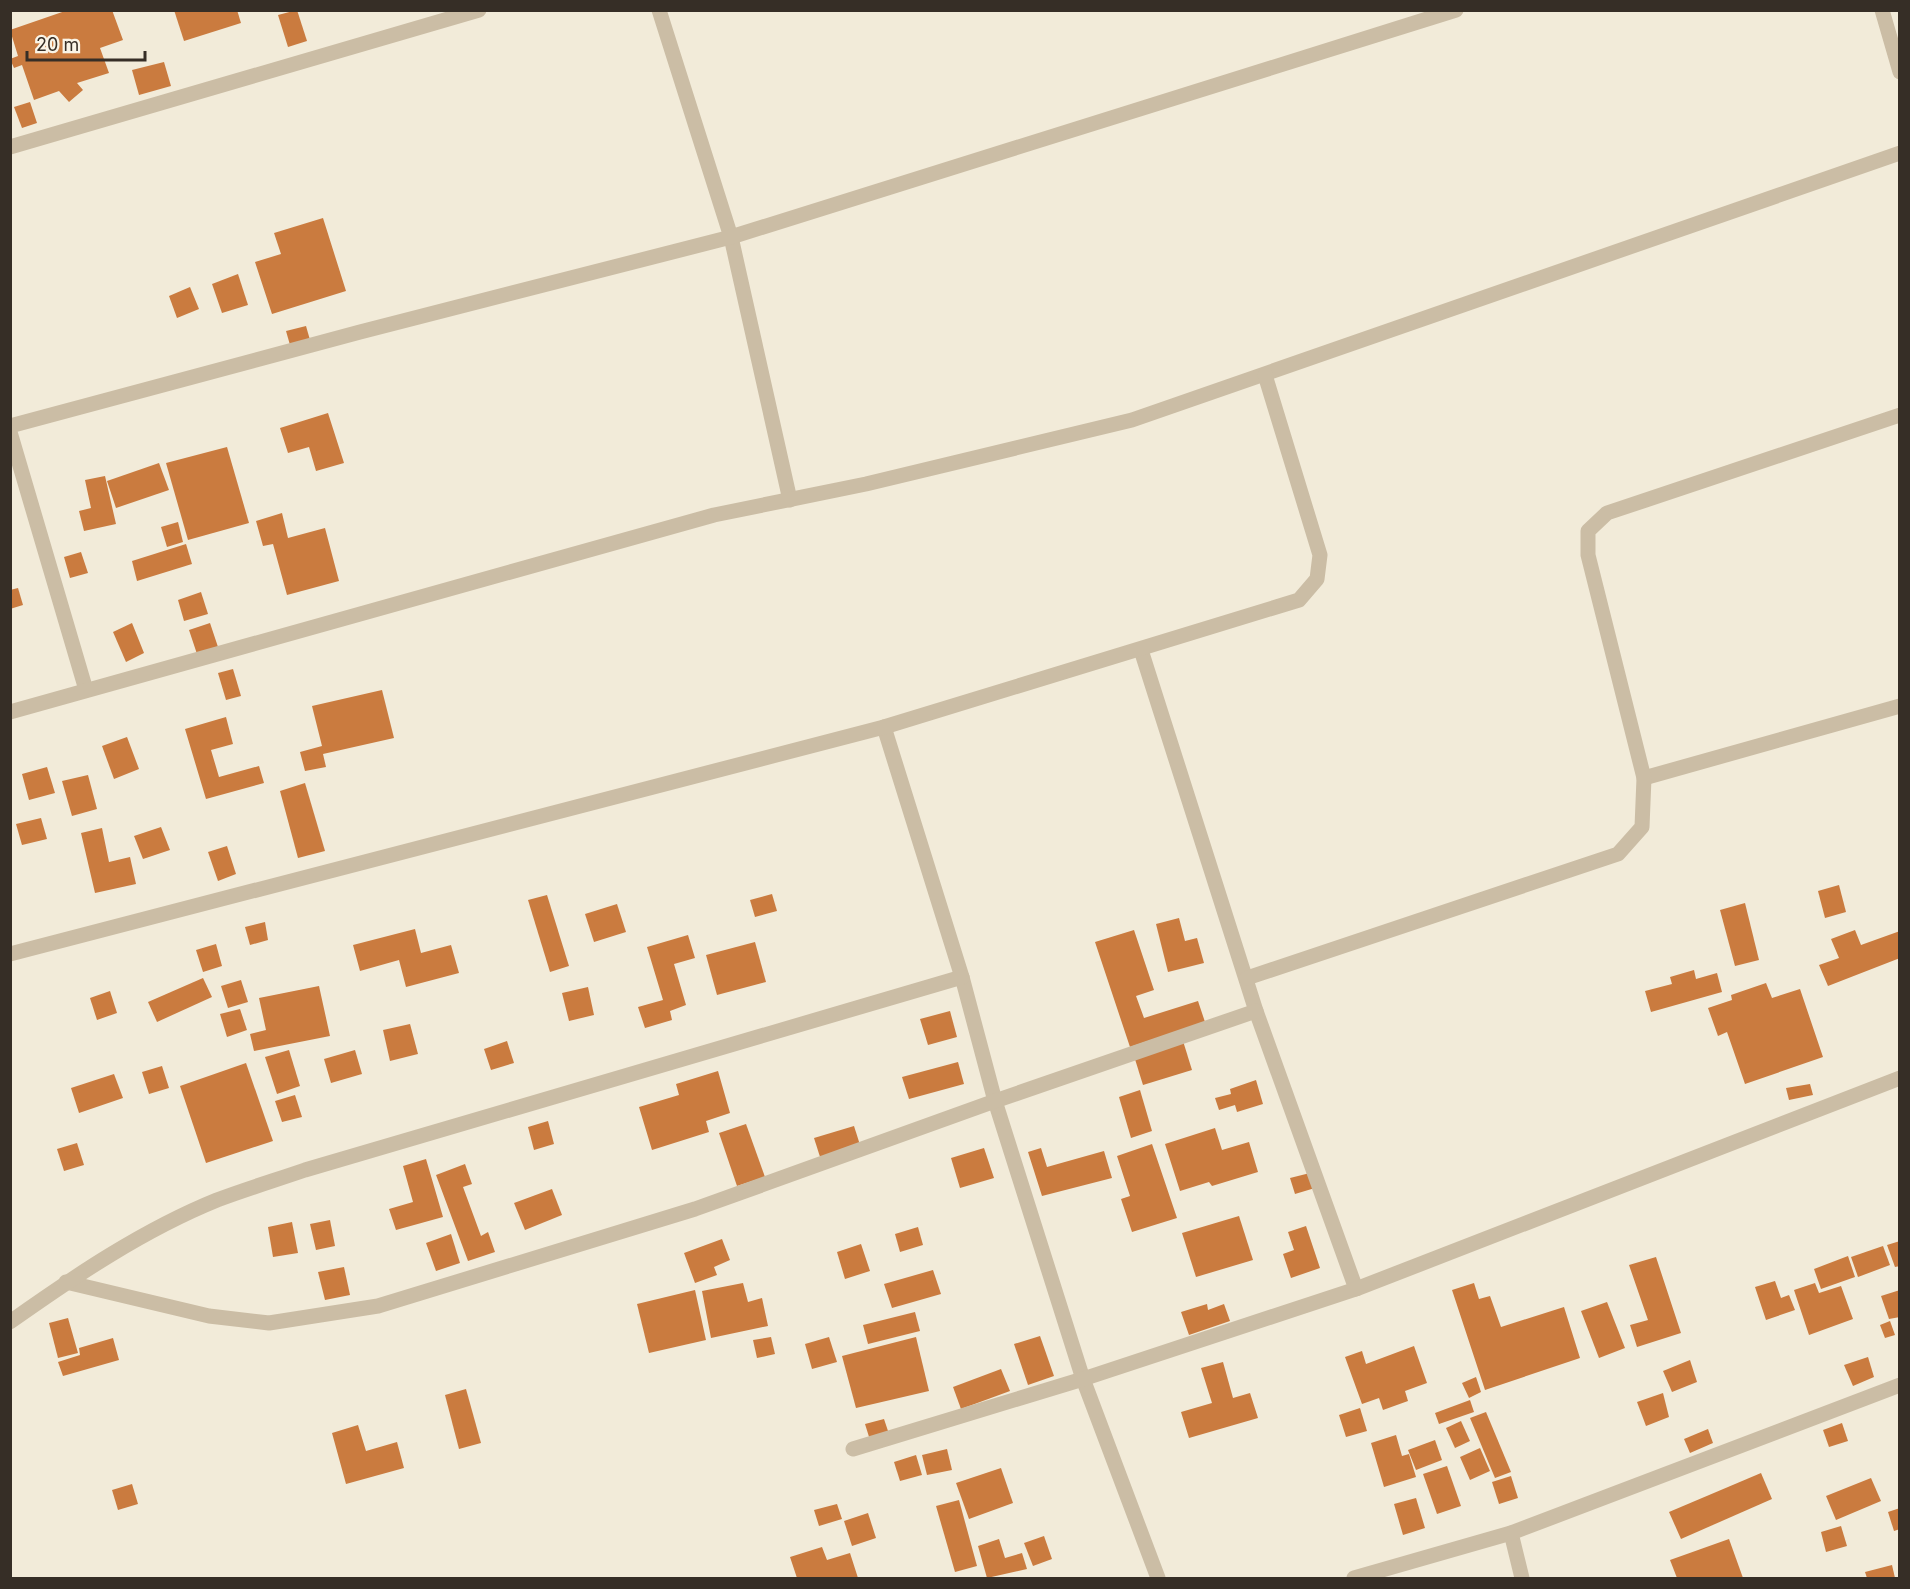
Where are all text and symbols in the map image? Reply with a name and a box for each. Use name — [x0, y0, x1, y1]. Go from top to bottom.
scale bar — [27, 24, 146, 62]
text: 20 m — [36, 34, 79, 55]

